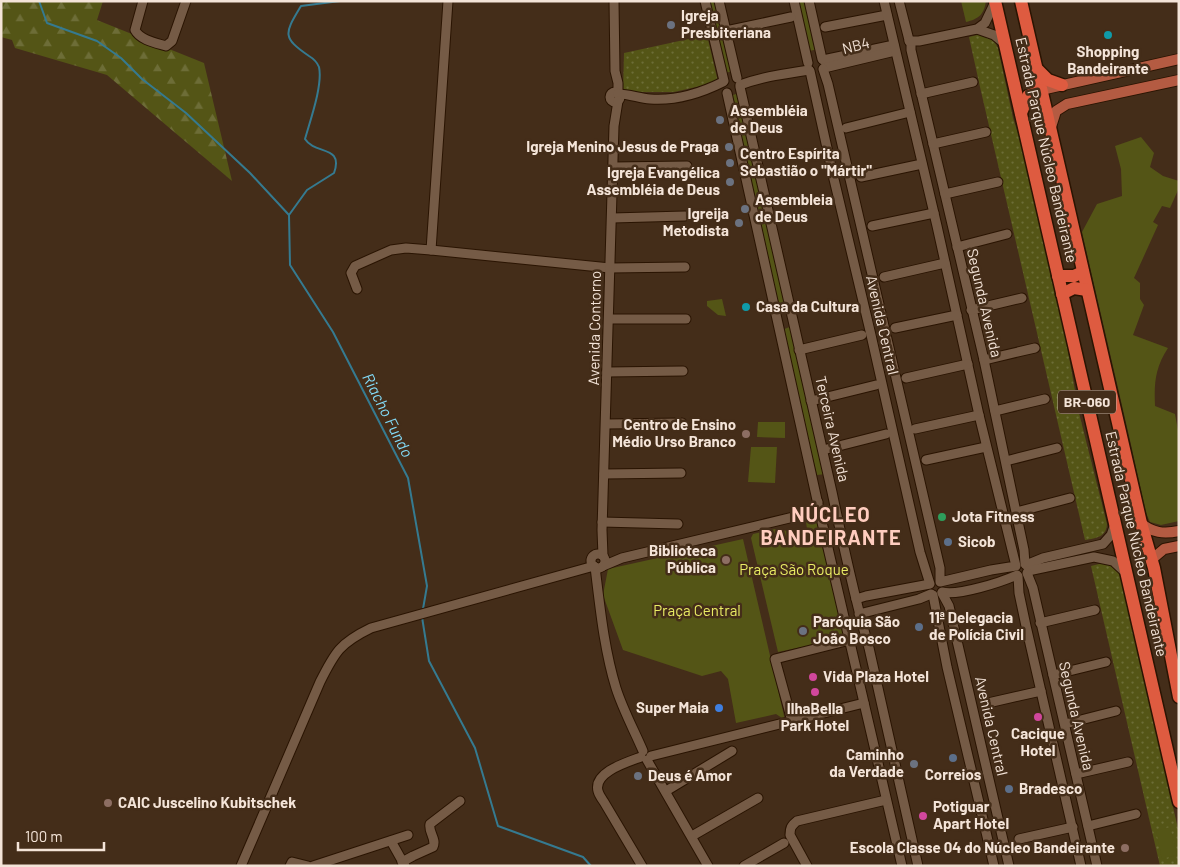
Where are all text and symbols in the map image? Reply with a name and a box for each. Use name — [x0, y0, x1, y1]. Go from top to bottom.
place label: Igreja Presbiteriana — [681, 6, 771, 41]
marker: Igreja Presbiteriana — [665, 19, 677, 31]
marker: Shopping Bandeirante — [1102, 29, 1114, 41]
street label: NB4 — [840, 33, 871, 57]
street label: Estrada Parque Núcleo Bandeirante — [1012, 35, 1082, 264]
place label: Shopping Bandeirante — [1067, 42, 1149, 77]
place label: Assembléia de Deus — [730, 101, 808, 136]
marker: Assembléia de Deus — [714, 114, 726, 126]
place label: Igreja Menino Jesus de Praga — [526, 137, 719, 155]
marker: Igreja Menino Jesus de Praga — [723, 141, 735, 153]
place label: Centro Espírita Sebastião o "Mártir" — [740, 144, 873, 179]
marker: Centro Espírita Sebastião o "Mártir" — [724, 157, 736, 169]
place label: Igreja Evangélica Assembléia de Deus — [586, 163, 720, 198]
marker: Igreja Evangélica Assembléia de Deus — [724, 176, 736, 188]
place label: Assembleia de Deus — [755, 190, 833, 225]
marker: Assembleia de Deus — [739, 203, 751, 215]
place label: Igreija Metodista — [663, 204, 729, 239]
marker: Igreija Metodista — [733, 217, 745, 229]
street label: Segunda Avenida — [964, 247, 1006, 359]
street label: Avenida Contorno — [584, 270, 604, 385]
street label: Avenida Central — [863, 273, 903, 376]
place label: Casa da Cultura — [756, 297, 859, 315]
marker: Casa da Cultura — [740, 301, 752, 313]
water label: Riacho Fundo — [359, 370, 418, 460]
street label: Terceira Avenida — [812, 374, 854, 483]
road number: BR-060 — [1058, 391, 1116, 414]
place label: Centro de Ensino Médio Urso Branco — [612, 415, 736, 450]
marker: Centro de Ensino Médio Urso Branco — [740, 428, 752, 440]
street label: Estrada Parque Núcleo Bandeirante — [1102, 429, 1172, 658]
district label: NÚCLEO BANDEIRANTE — [760, 502, 902, 549]
place label: Jota Fitness — [952, 507, 1035, 525]
marker: Jota Fitness — [936, 511, 948, 523]
place label: Sicob — [958, 532, 996, 550]
marker: Sicob — [942, 536, 954, 548]
place label: Biblioteca Pública — [649, 541, 716, 576]
marker: Biblioteca Pública — [720, 554, 732, 566]
park label: Praça São Roque — [739, 560, 849, 578]
park label: Praça Central — [653, 601, 741, 619]
place label: 11ª Delegacia de Polícia Civil — [929, 608, 1024, 643]
place label: Paróquia São João Bosco — [813, 612, 900, 647]
marker: 11ª Delegacia de Polícia Civil — [913, 621, 925, 633]
marker: Paróquia São João Bosco — [797, 625, 809, 637]
street label: Segunda Avenida — [1056, 660, 1098, 772]
place label: Vida Plaza Hotel — [823, 667, 929, 685]
marker: Vida Plaza Hotel — [807, 671, 819, 683]
street label: Avenida Central — [972, 674, 1012, 777]
marker: IlhaBella Park Hotel — [809, 686, 821, 698]
place label: Super Maia — [636, 698, 709, 716]
place label: IlhaBella Park Hotel — [781, 699, 849, 734]
marker: Super Maia — [713, 702, 725, 714]
marker: Cacique Hotel — [1032, 711, 1044, 723]
place label: Cacique Hotel — [1011, 724, 1065, 759]
place label: Caminho da Verdade — [829, 745, 904, 780]
marker: Correios — [947, 752, 959, 764]
marker: Caminho da Verdade — [908, 758, 920, 770]
place label: Correios — [925, 765, 982, 783]
place label: Deus é Amor — [648, 766, 732, 784]
marker: Deus é Amor — [632, 770, 644, 782]
place label: Bradesco — [1019, 779, 1082, 797]
marker: Bradesco — [1003, 783, 1015, 795]
place label: CAIC Juscelino Kubitschek — [118, 793, 296, 811]
marker: CAIC Juscelino Kubitschek — [102, 797, 114, 809]
place label: Potiguar Apart Hotel — [933, 797, 1009, 832]
marker: Potiguar Apart Hotel — [917, 810, 929, 822]
scale bar — [18, 820, 104, 852]
text: 100 m — [25, 827, 63, 845]
place label: Escola Classe 04 do Núcleo Bandeirante — [850, 838, 1115, 856]
marker: Escola Classe 04 do Núcleo Bandeirante — [1119, 842, 1131, 854]

